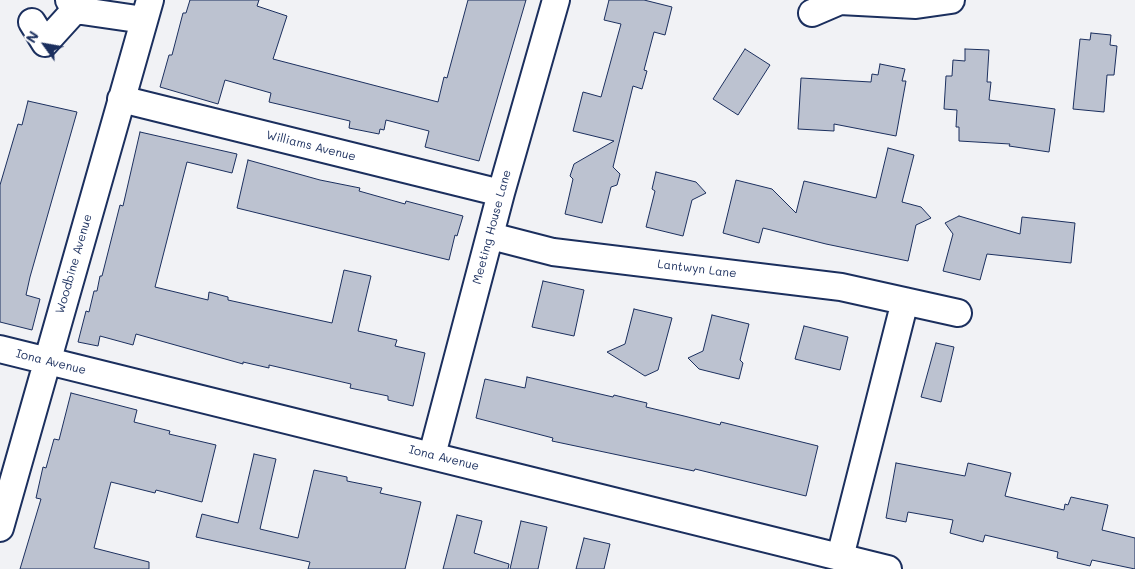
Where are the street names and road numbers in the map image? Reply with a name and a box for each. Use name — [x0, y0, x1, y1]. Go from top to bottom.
street label: Williams Avenue — [265, 128, 357, 164]
street label: Meeting House Lane — [470, 168, 514, 286]
street label: Woodbine Avenue — [53, 212, 95, 316]
street label: Lantwyn Lane — [657, 257, 737, 281]
street label: Iona Avenue — [14, 346, 88, 378]
street label: Iona Avenue — [407, 442, 481, 474]

